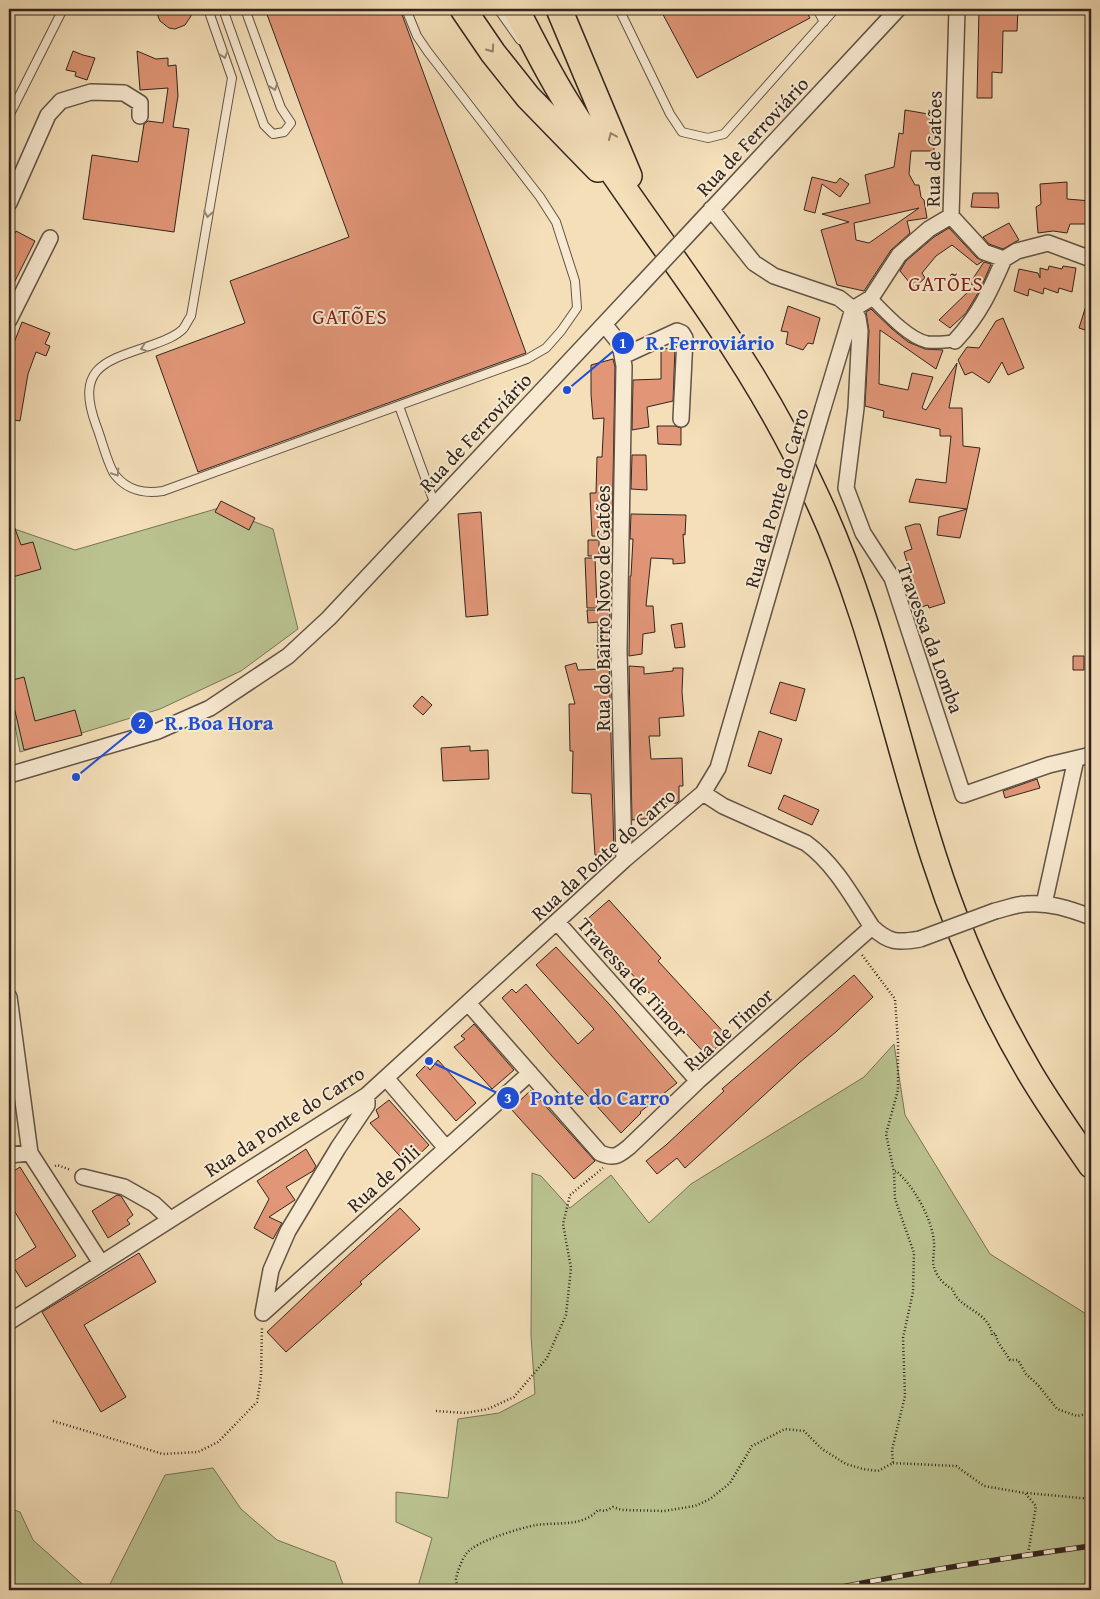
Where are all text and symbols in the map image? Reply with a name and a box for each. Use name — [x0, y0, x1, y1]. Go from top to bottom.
one-way arrow — [485, 43, 493, 52]
one-way arrow — [218, 50, 228, 59]
street label: Rua de Ferroviário — [689, 70, 815, 202]
one-way arrow — [268, 83, 278, 91]
street label: Rua de Gatões — [917, 90, 949, 207]
one-way arrow — [607, 132, 618, 141]
one-way arrow — [204, 210, 214, 218]
district label: GATÕES — [908, 268, 984, 299]
district label: GATÕES — [312, 301, 388, 332]
callout: R. Ferroviário — [610, 325, 784, 361]
text: R. Ferroviário — [645, 327, 775, 358]
text: 1 — [619, 332, 627, 353]
one-way arrow — [140, 342, 149, 352]
street label: Rua de Ferroviário — [412, 366, 538, 498]
street label: Rua da Ponte do Carro — [736, 405, 816, 591]
one-way arrow — [109, 468, 119, 477]
street label: Rua do Bairro Novo de Gatões — [588, 485, 617, 731]
street label: Travessa da Lomba — [890, 559, 972, 718]
callout: R. Boa Hora — [129, 705, 284, 741]
text: R. Boa Hora — [164, 707, 274, 738]
text: 2 — [138, 712, 146, 733]
street label: Rua da Ponte do Carro — [524, 781, 682, 927]
street label: Travessa de Timor — [571, 910, 695, 1044]
street label: Rua de Timor — [677, 981, 779, 1077]
street label: Rua da Ponte do Carro — [198, 1058, 370, 1184]
callout: Ponte do Carro — [495, 1080, 680, 1116]
text: Ponte do Carro — [530, 1082, 670, 1113]
text: 3 — [504, 1087, 512, 1108]
street label: Rua de Dili — [340, 1137, 426, 1219]

